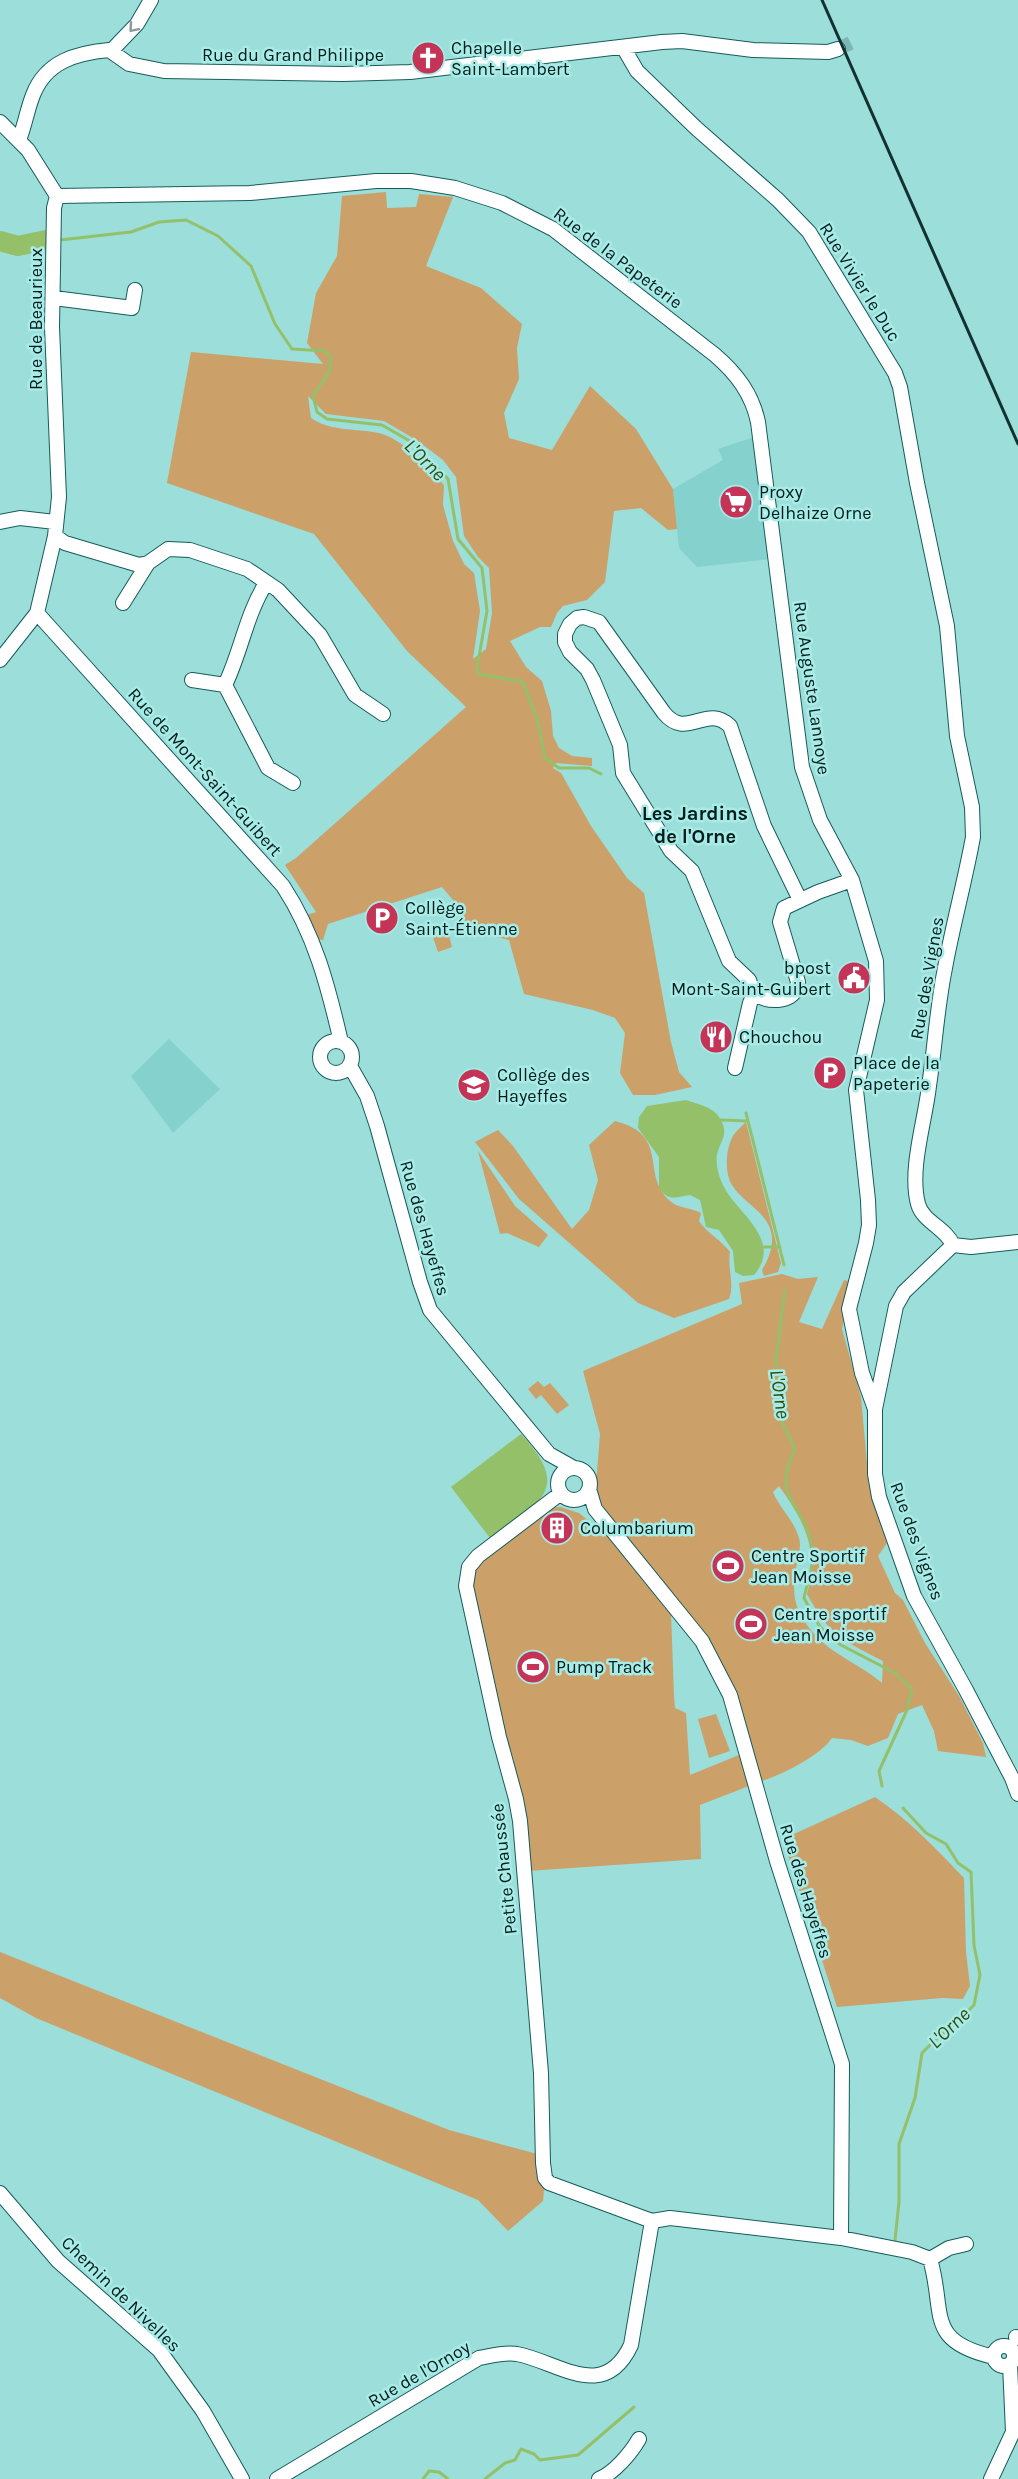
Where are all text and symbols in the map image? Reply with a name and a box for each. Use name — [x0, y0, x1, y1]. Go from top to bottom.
one-way arrow — [129, 21, 140, 32]
place label: Chapelle Saint-Lambert — [451, 37, 570, 80]
church icon: Chapelle Saint-Lambert — [410, 40, 446, 76]
street label: Rue du Grand Philippe — [202, 44, 384, 66]
street label: Rue de la Papeterie — [549, 202, 687, 314]
street label: Rue Vivier le Duc — [815, 219, 905, 345]
street label: Rue de Beaurieux — [25, 248, 47, 390]
water label: L'Orne — [399, 434, 451, 486]
place label: Proxy Delhaize Orne — [759, 481, 872, 524]
supermarket icon: Proxy Delhaize Orne — [718, 484, 754, 520]
street label: Rue Auguste Lannoye — [789, 600, 835, 776]
street label: Rue de Mont-Saint-Guibert — [123, 683, 287, 861]
district label: Les Jardins de l'Orne — [642, 802, 748, 848]
place label: Collège Saint-Étienne — [405, 897, 518, 940]
parking icon: Collège Saint-Étienne — [364, 900, 400, 936]
street label: Rue des Vignes — [905, 915, 949, 1041]
place label: bpost Mont-Saint-Guibert — [671, 957, 831, 1000]
public building icon: bpost Mont-Saint-Guibert — [836, 960, 872, 996]
restaurant icon: Chouchou — [698, 1019, 734, 1055]
place label: Chouchou — [739, 1026, 823, 1048]
place label: Place de la Papeterie — [853, 1052, 940, 1095]
parking icon: Place de la Papeterie — [812, 1055, 848, 1091]
place label: Collège des Hayeffes — [497, 1064, 590, 1107]
school or university icon: Collège des Hayeffes — [456, 1067, 492, 1103]
street label: Rue des Hayeffes — [395, 1158, 455, 1298]
water label: L'Orne — [765, 1368, 795, 1420]
street label: Rue des Vignes — [885, 1479, 949, 1603]
building icon: Columbarium — [539, 1510, 575, 1546]
place label: Columbarium — [580, 1517, 694, 1539]
place label: Centre Sportif Jean Moisse — [751, 1545, 866, 1588]
sports icon: Centre Sportif Jean Moisse — [710, 1548, 746, 1584]
place label: Centre sportif Jean Moisse — [774, 1603, 887, 1646]
sports icon: Centre sportif Jean Moisse — [733, 1606, 769, 1642]
sports icon: Pump Track — [515, 1649, 551, 1685]
place label: Pump Track — [556, 1656, 652, 1678]
street label: Petite Chaussée — [486, 1802, 522, 1936]
street label: Rue des Hayeffes — [775, 1821, 837, 1961]
water label: L'Orne — [923, 2003, 975, 2053]
street label: Chemin de Nivelles — [57, 2231, 185, 2357]
street label: Rue de l'Ornoy — [364, 2336, 475, 2412]

